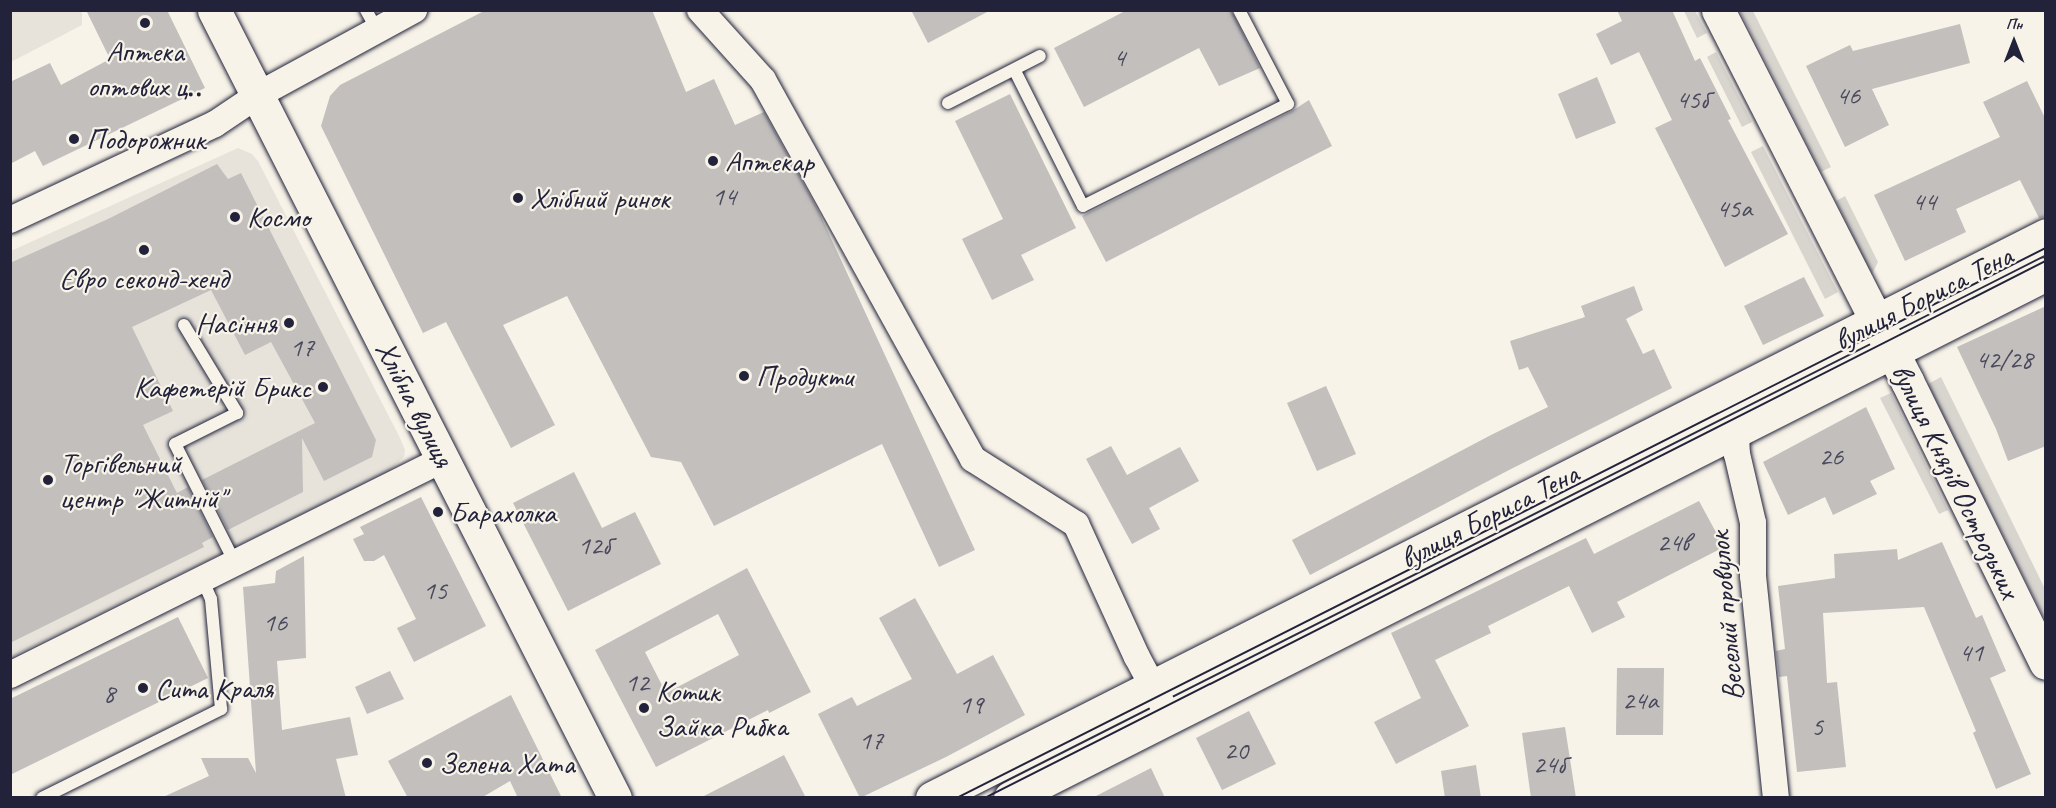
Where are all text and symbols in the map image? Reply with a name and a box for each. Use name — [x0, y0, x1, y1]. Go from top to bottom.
north arrow — [1984, 12, 2044, 72]
text: Пн — [2006, 14, 2022, 34]
marker: Аптека оптових ц‥ — [138, 16, 152, 30]
place label: Аптека оптових ц‥ — [87, 33, 203, 104]
house number: 4 — [1113, 42, 1125, 74]
house number: 46 — [1836, 80, 1860, 112]
house number: 45б — [1676, 84, 1708, 116]
place label: Подорожник — [86, 121, 205, 157]
marker: Подорожник — [67, 132, 81, 146]
place label: Аптекар — [725, 143, 814, 179]
marker: Аптекар — [706, 154, 720, 168]
place label: Хлібний ринок — [530, 180, 670, 216]
house number: 14 — [712, 181, 736, 213]
house number: 44 — [1912, 186, 1936, 218]
marker: Хлібний ринок — [511, 191, 525, 205]
house number: 45а — [1716, 193, 1752, 225]
place label: Космо — [247, 199, 310, 235]
marker: Космо — [228, 210, 242, 224]
street label: вулиця Бориса Тена — [1828, 238, 2018, 358]
marker: Євро секонд-хенд — [137, 243, 151, 257]
place label: Євро секонд-хенд — [59, 260, 229, 296]
place label: Насіння — [195, 305, 277, 341]
marker: Насіння — [282, 316, 296, 330]
house number: 17 — [290, 332, 314, 364]
street label: Хлібна вулиця — [368, 335, 462, 473]
house number: 42/28 — [1975, 344, 2033, 376]
place label: Продукти — [756, 358, 853, 394]
street label: вулиця Князів Острозьких — [1884, 358, 2028, 604]
place label: Кафетерій Брикс — [134, 369, 311, 405]
marker: Продукти — [737, 369, 751, 383]
marker: Кафетерій Брикс — [316, 380, 330, 394]
house number: 26 — [1819, 441, 1843, 473]
place label: Торгівельний центр "Житній" — [60, 445, 225, 516]
street label: вулиця Бориса Тена — [1394, 456, 1584, 576]
marker: Торгівельний центр "Житній" — [41, 473, 55, 487]
place label: Барахолка — [450, 494, 556, 530]
marker: Барахолка — [431, 505, 445, 519]
house number: 24в — [1657, 527, 1689, 559]
house number: 12б — [578, 530, 610, 562]
street label: Веселий провулок — [1701, 530, 1751, 702]
house number: 15 — [423, 575, 447, 607]
house number: 16 — [263, 607, 287, 639]
house number: 41 — [1959, 637, 1983, 669]
house number: 12 — [625, 667, 649, 699]
place label: Сита Краля — [155, 670, 273, 706]
place label: Котик Зайка Рибка — [656, 673, 785, 744]
house number: 8 — [103, 678, 115, 710]
marker: Сита Краля — [136, 681, 150, 695]
house number: 24а — [1622, 685, 1658, 717]
house number: 19 — [959, 689, 983, 721]
marker: Котик Зайка Рибка — [637, 701, 651, 715]
house number: 5 — [1811, 711, 1823, 743]
house number: 17 — [859, 725, 883, 757]
house number: 20 — [1224, 735, 1248, 767]
place label: Зелена Хата — [439, 745, 573, 781]
house number: 24б — [1533, 749, 1565, 781]
marker: Зелена Хата — [420, 756, 434, 770]

